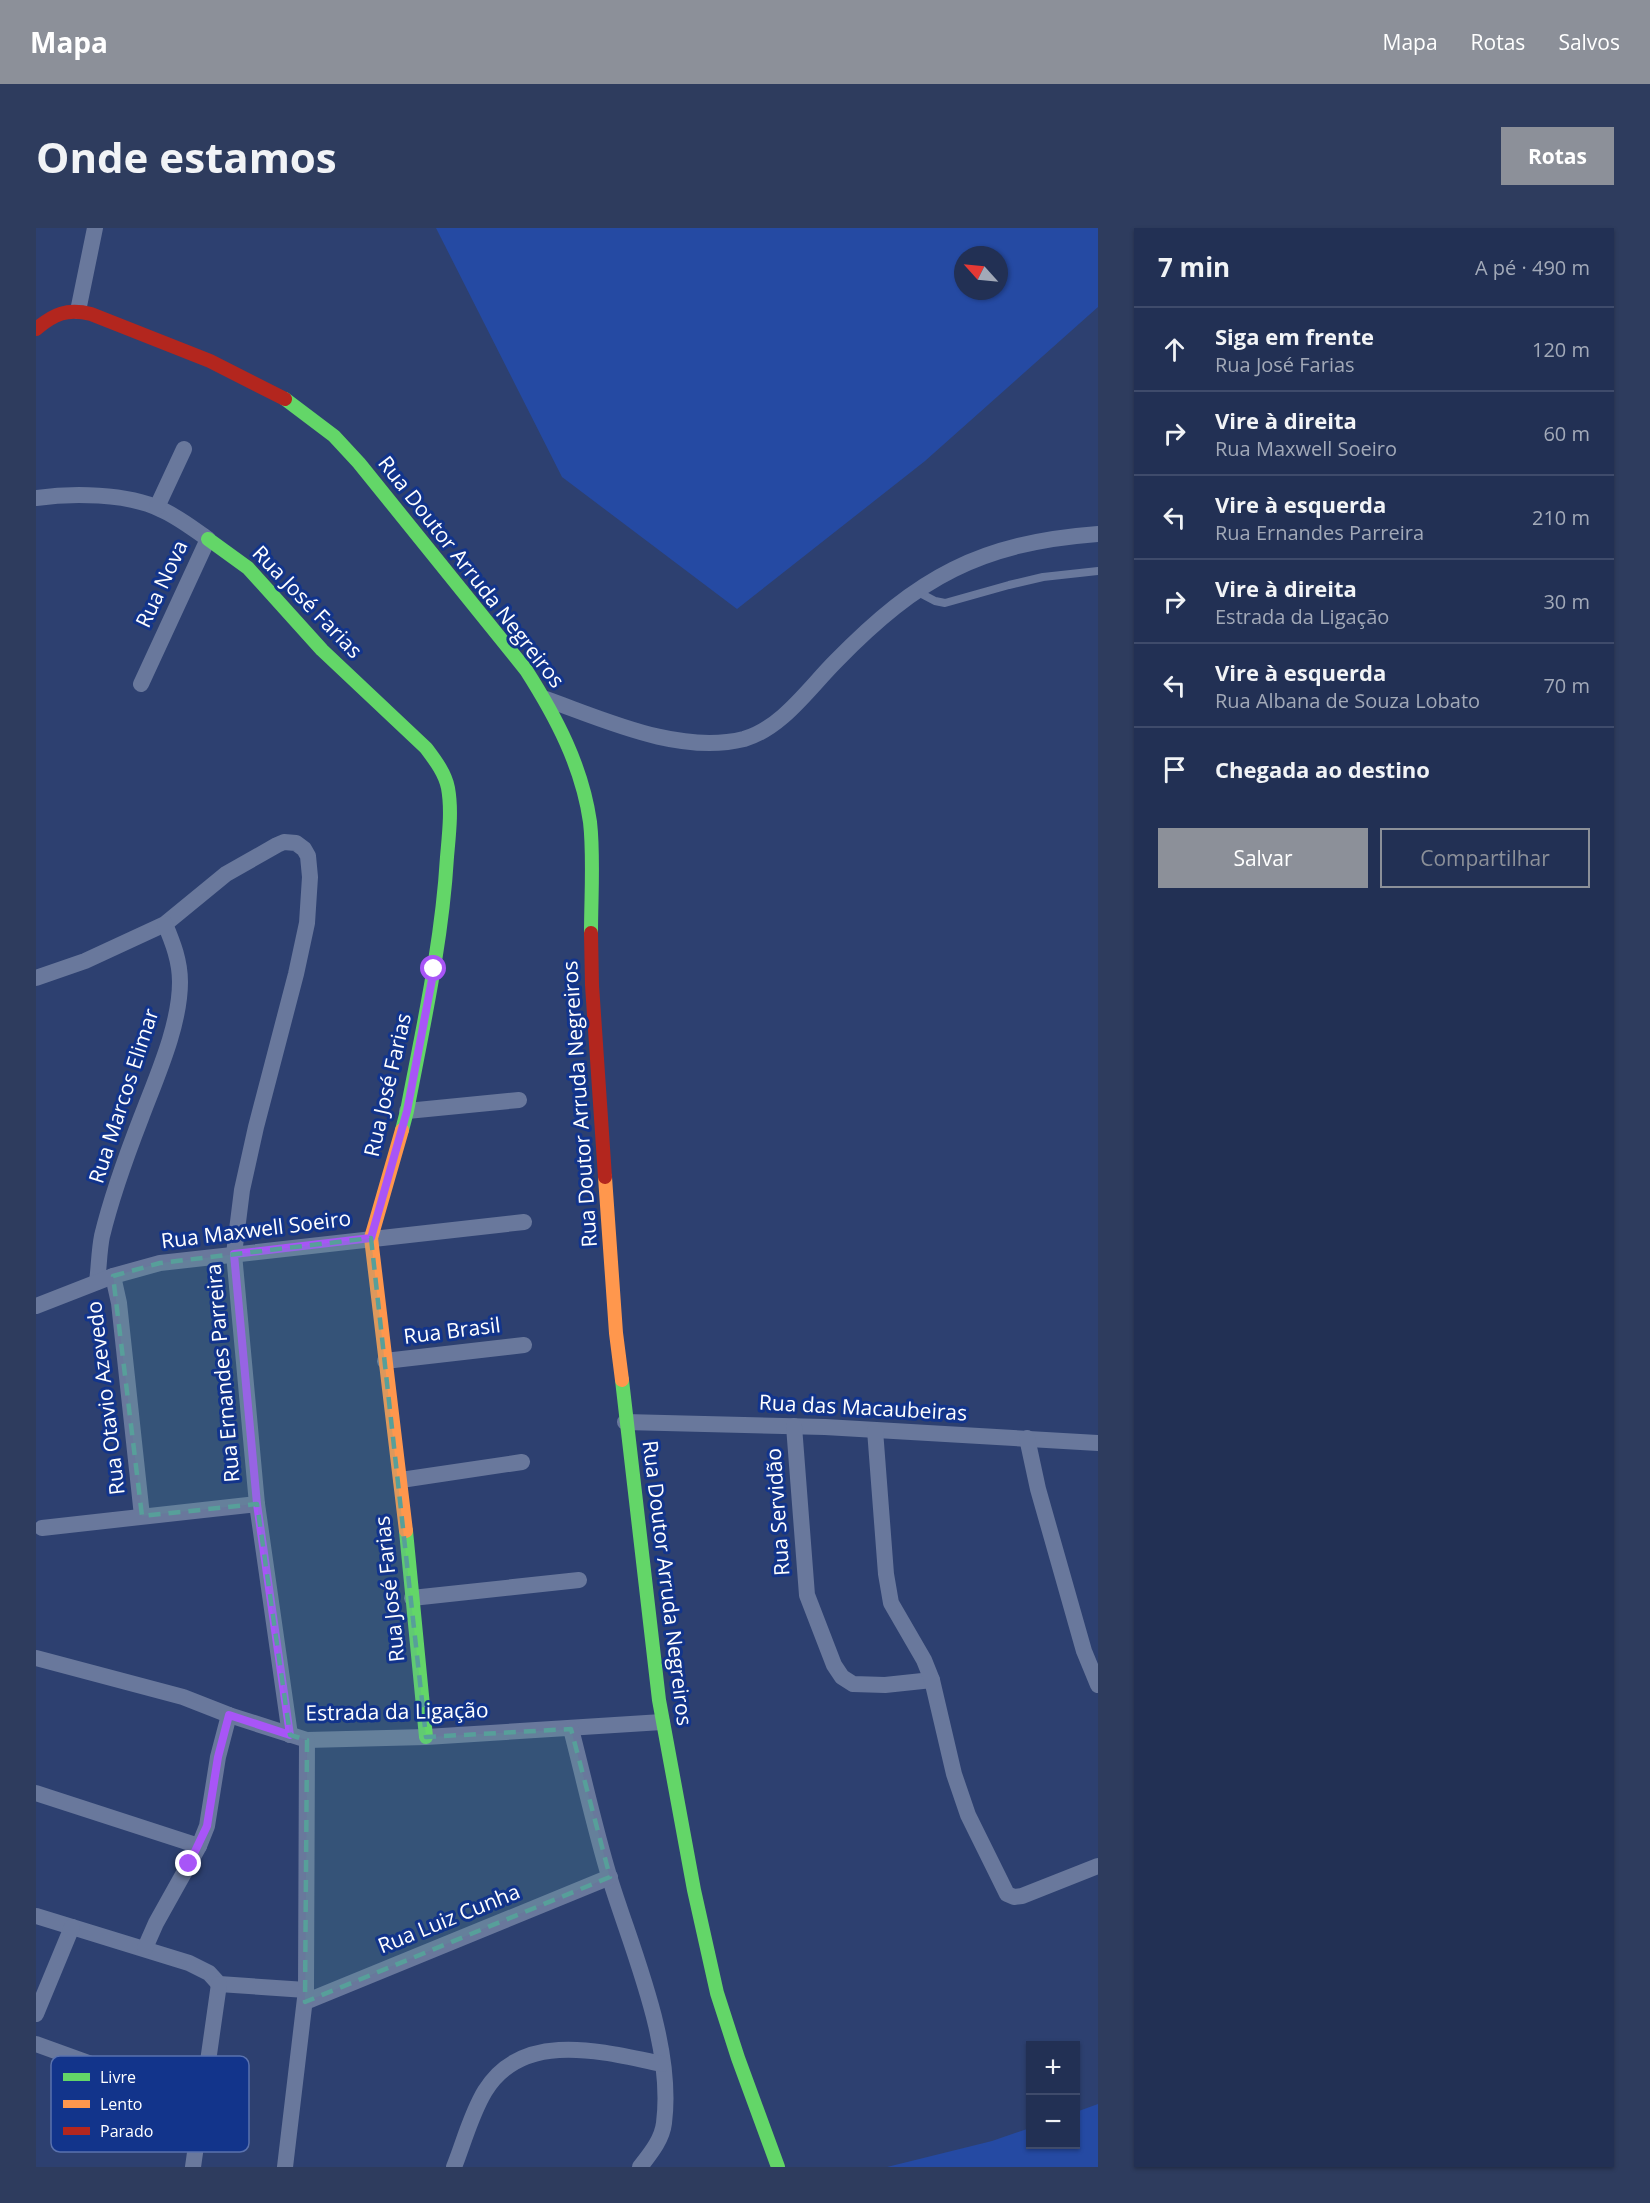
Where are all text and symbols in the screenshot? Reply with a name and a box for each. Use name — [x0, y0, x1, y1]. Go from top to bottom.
text: Mapa — [30, 23, 108, 61]
text: Mapa — [1383, 28, 1438, 56]
text: Rotas — [1471, 28, 1525, 56]
text: Salvos — [1558, 28, 1620, 56]
button: Rotas — [1501, 127, 1614, 185]
text: Onde estamos — [36, 128, 337, 185]
north arrow — [954, 246, 1008, 300]
text: 7 min — [1158, 249, 1230, 285]
text: A pé · 490 m — [1475, 254, 1590, 281]
text: Siga em frente — [1215, 321, 1374, 351]
icon: ahead — [1158, 333, 1191, 366]
text: 120 m — [1532, 336, 1590, 363]
text: Rua José Farias — [1215, 351, 1355, 378]
text: Vire à direita — [1215, 405, 1357, 435]
icon: right — [1158, 417, 1191, 450]
text: 60 m — [1543, 420, 1590, 447]
text: Rua Maxwell Soeiro — [1215, 435, 1397, 462]
street label: Rua Doutor Arruda Negreiros — [372, 450, 571, 693]
text: Vire à esquerda — [1215, 489, 1386, 519]
icon: left — [1158, 501, 1191, 534]
text: 210 m — [1532, 504, 1590, 531]
text: Rua Ernandes Parreira — [1215, 519, 1424, 546]
street label: Rua Nova — [129, 535, 194, 632]
street label: Rua José Farias — [247, 539, 369, 664]
text: Vire à direita — [1215, 573, 1357, 603]
icon: right — [1158, 585, 1191, 618]
text: 30 m — [1543, 588, 1590, 615]
text: Estrada da Ligação — [1215, 603, 1389, 630]
text: Vire à esquerda — [1215, 657, 1386, 687]
icon: left — [1158, 669, 1191, 702]
text: 70 m — [1543, 672, 1590, 699]
text: Rua Albana de Souza Lobato — [1215, 687, 1480, 714]
icon: arrive — [1158, 753, 1191, 786]
text: Chegada ao destino — [1215, 754, 1430, 784]
button: Salvar — [1158, 828, 1368, 888]
button: Compartilhar — [1380, 828, 1590, 888]
route start — [420, 955, 446, 981]
street label: Rua Doutor Arruda Negreiros — [555, 960, 603, 1248]
street label: Rua Marcos Elimar — [82, 1004, 165, 1187]
street label: Rua José Farias — [357, 1010, 417, 1159]
street label: Rua Maxwell Soeiro — [159, 1203, 352, 1255]
street label: Rua Ernandes Parreira — [198, 1263, 246, 1484]
street label: Rua Otavio Azevedo — [79, 1300, 131, 1497]
street label: Rua Brasil — [402, 1310, 502, 1350]
street label: Rua das Macaubeiras — [758, 1388, 968, 1426]
street label: Rua Doutor Arruda Negreiros — [637, 1439, 699, 1727]
street label: Rua Servidão — [759, 1447, 795, 1577]
street label: Rua José Farias — [367, 1515, 411, 1663]
street label: Estrada da Ligação — [305, 1695, 489, 1727]
route end — [175, 1850, 201, 1876]
street label: Rua Luiz Cunha — [373, 1877, 524, 1959]
map controls — [1026, 2041, 1080, 2149]
button: + — [1026, 2041, 1080, 2095]
legend — [51, 2056, 249, 2152]
text: Livre — [100, 2066, 136, 2088]
text: Lento — [100, 2093, 142, 2115]
button: − — [1026, 2095, 1080, 2149]
text: Parado — [100, 2120, 153, 2142]

